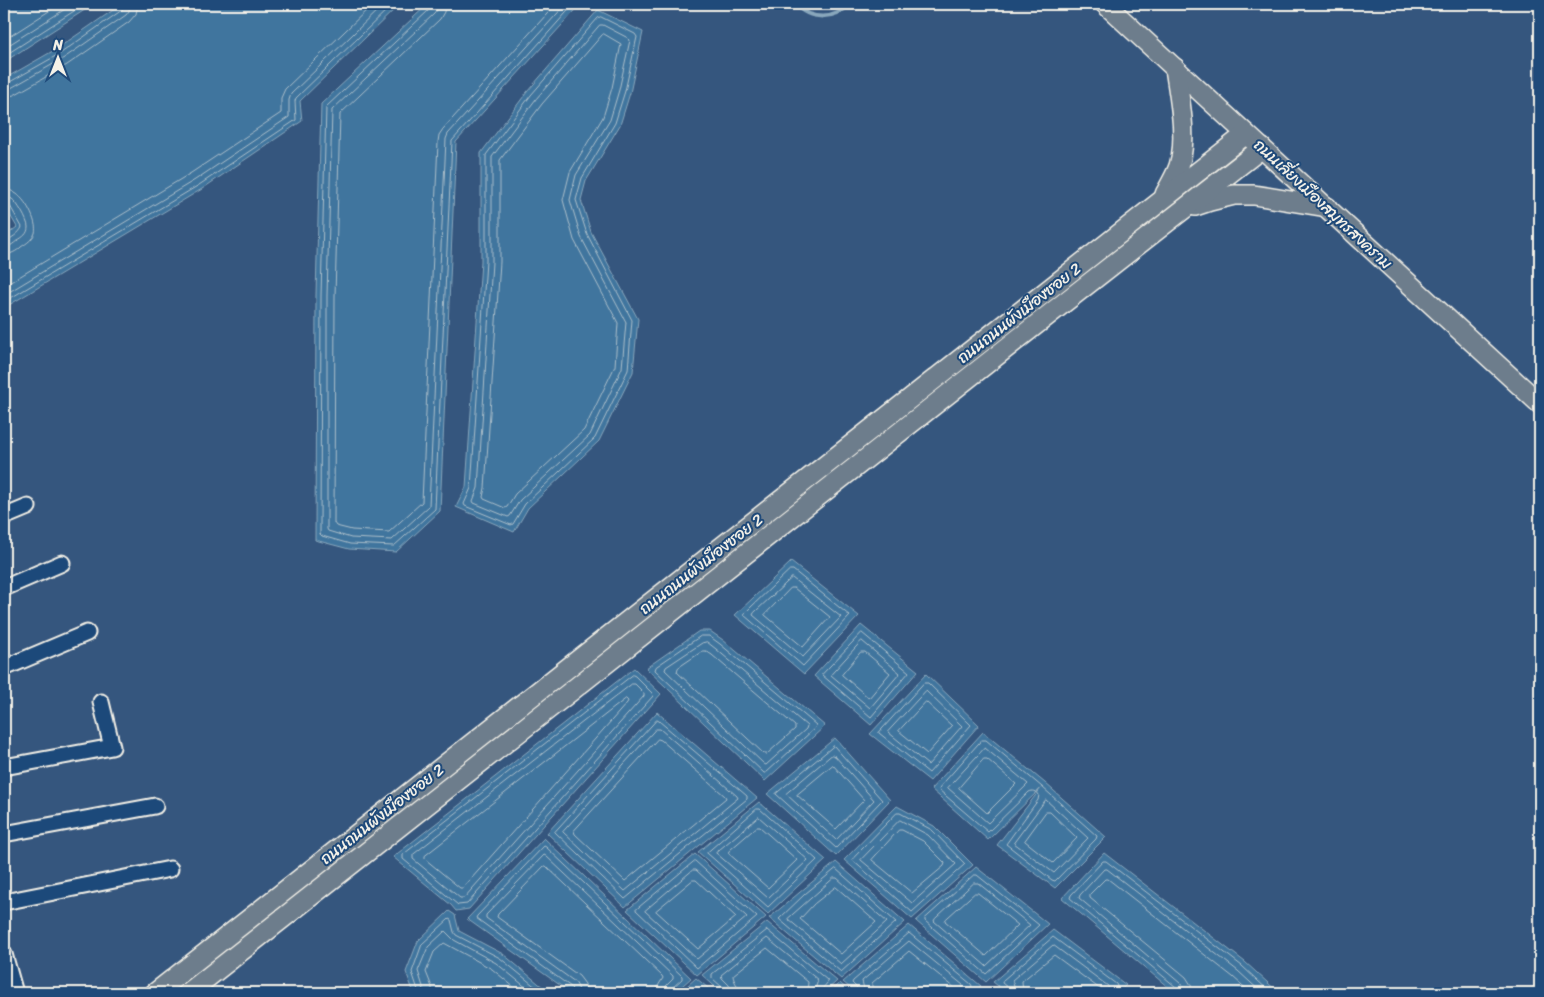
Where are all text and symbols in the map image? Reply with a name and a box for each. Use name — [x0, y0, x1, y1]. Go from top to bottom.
north arrow — [32, 32, 82, 82]
text: N — [52, 33, 63, 58]
street label: ถนนเลี่ยงเมืองสมุทรสงคราม — [1247, 131, 1400, 277]
street label: ถนนถนนผังเมืองซอย 2 — [950, 255, 1088, 371]
street label: ถนนถนนผังเมืองซอย 2 — [632, 506, 770, 622]
street label: ถนนถนนผังเมืองซอย 2 — [313, 756, 451, 872]

